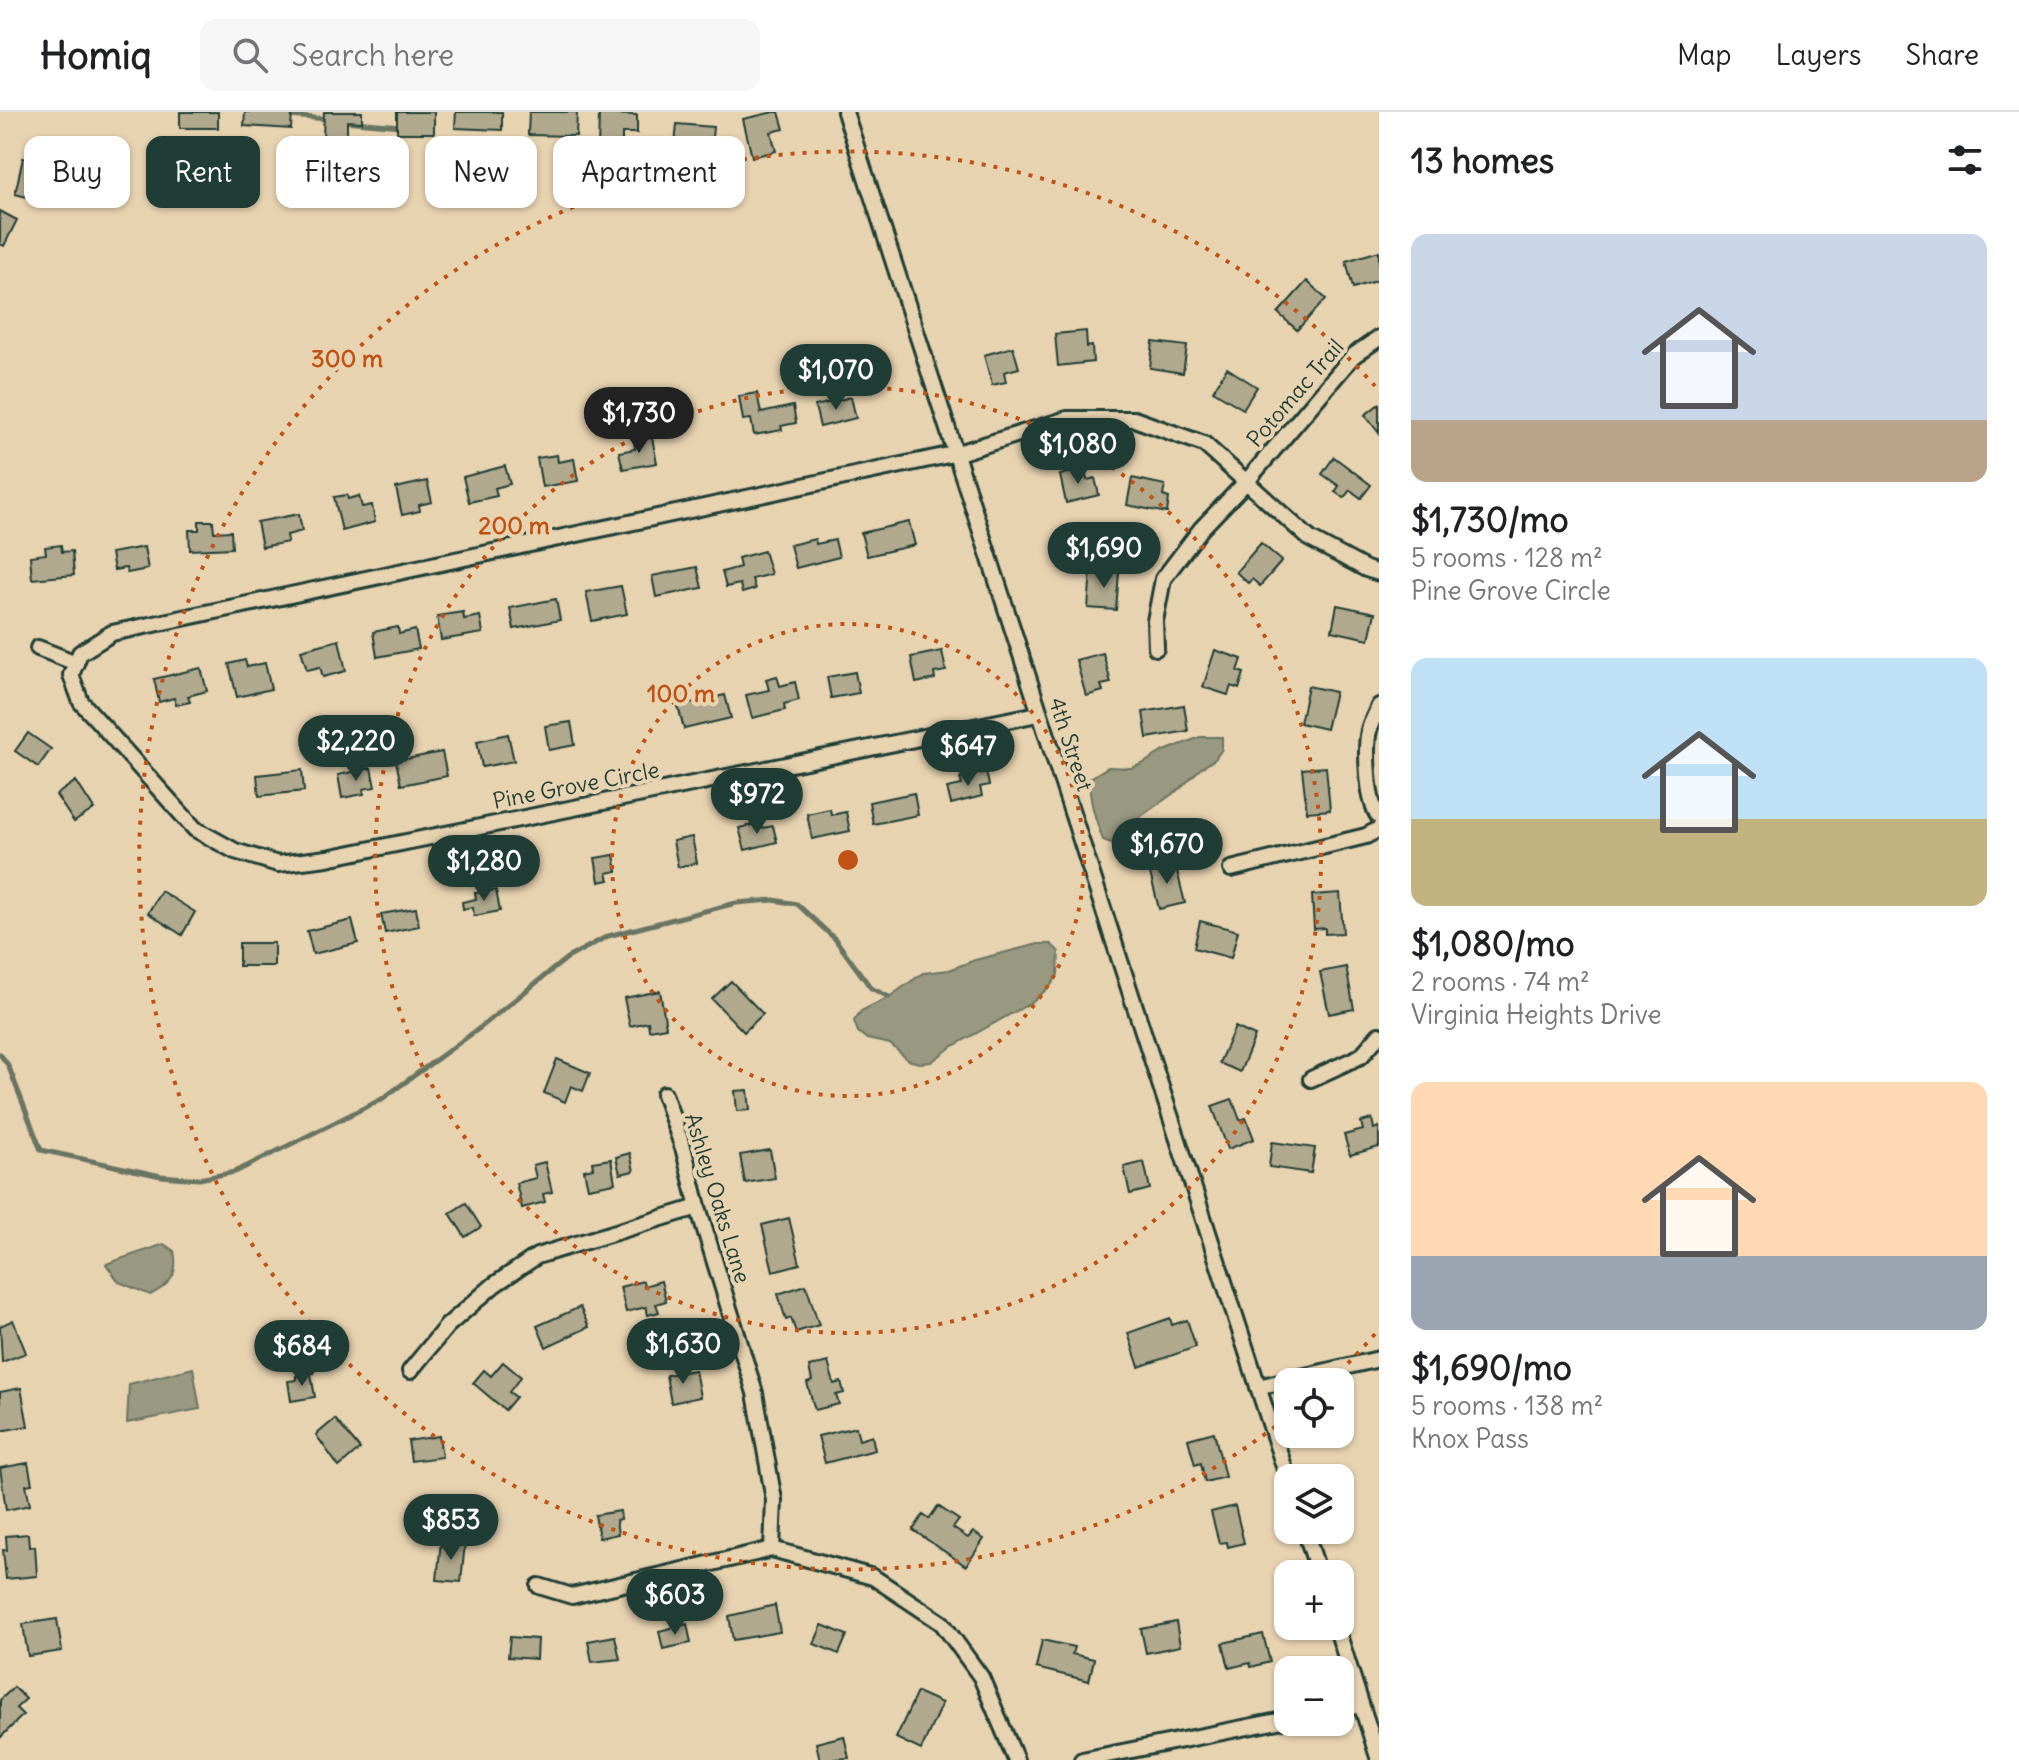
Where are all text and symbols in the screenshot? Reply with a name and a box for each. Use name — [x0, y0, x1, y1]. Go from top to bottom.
search box — [200, 19, 760, 91]
text: Homiq — [40, 32, 152, 79]
icon: search — [228, 33, 272, 77]
text: Search here — [292, 36, 454, 74]
text: Map — [1677, 37, 1732, 73]
text: Layers — [1776, 37, 1862, 73]
text: Share — [1906, 37, 1979, 73]
chip: Buy — [24, 136, 130, 208]
chip: Rent — [146, 136, 260, 208]
chip: Filters — [276, 136, 409, 208]
chip: New — [425, 136, 537, 208]
chip: Apartment — [553, 136, 745, 208]
icon: filters — [1943, 138, 1987, 182]
text: 13 homes — [1411, 139, 1554, 182]
icon: home — [1627, 286, 1771, 430]
street label: Potomac Trail — [1240, 333, 1350, 453]
text: 300 m — [311, 343, 383, 373]
pin: $1,070 — [771, 344, 901, 412]
text: $1,070 — [798, 353, 874, 386]
pin: $1,730 — [574, 387, 704, 455]
text: $1,730 — [602, 396, 676, 429]
pin: $1,080 — [1013, 418, 1143, 486]
text: $1,080 — [1039, 427, 1117, 460]
text: $1,730/mo — [1411, 498, 1569, 541]
text: 200 m — [478, 510, 550, 540]
pin: $1,690 — [1039, 522, 1169, 590]
text: $1,690 — [1066, 531, 1142, 564]
text: 5 rooms · 128 m² — [1411, 541, 1603, 574]
text: Pine Grove Circle — [1411, 574, 1611, 607]
text: 100 m — [647, 678, 715, 708]
street label: 4th Street — [1043, 694, 1099, 794]
icon: home — [1627, 710, 1771, 854]
pin: $2,220 — [291, 715, 421, 783]
pin: $647 — [921, 720, 1015, 788]
text: $2,220 — [316, 724, 396, 757]
text: $647 — [940, 729, 996, 762]
street label: Pine Grove Circle — [490, 755, 662, 815]
pin: $972 — [710, 768, 804, 836]
text: $972 — [729, 777, 785, 810]
pin: $1,670 — [1102, 818, 1232, 886]
text: $1,670 — [1130, 827, 1204, 860]
pin: $1,280 — [419, 835, 549, 903]
text: $1,280 — [446, 844, 522, 877]
centre of rings — [834, 846, 862, 874]
text: $1,080/mo — [1411, 922, 1575, 965]
text: 2 rooms · 74 m² — [1411, 965, 1590, 998]
text: Virginia Heights Drive — [1411, 998, 1662, 1031]
street label: Ashley Oaks Lane — [679, 1110, 757, 1286]
icon: home — [1627, 1134, 1771, 1278]
pin: $1,630 — [618, 1318, 748, 1386]
pin: $684 — [255, 1320, 349, 1388]
text: $1,630 — [645, 1327, 721, 1360]
text: $684 — [272, 1329, 332, 1362]
text: $1,690/mo — [1411, 1346, 1572, 1389]
map controls — [1274, 1368, 1354, 1736]
button: locate — [1274, 1368, 1354, 1448]
text: 5 rooms · 138 m² — [1411, 1389, 1603, 1422]
text: Knox Pass — [1411, 1422, 1529, 1455]
button: layers — [1274, 1464, 1354, 1544]
pin: $853 — [404, 1494, 498, 1562]
text: $853 — [421, 1503, 481, 1536]
button: + — [1274, 1560, 1354, 1640]
pin: $603 — [628, 1569, 722, 1637]
text: $603 — [644, 1578, 706, 1611]
button: − — [1274, 1656, 1354, 1736]

